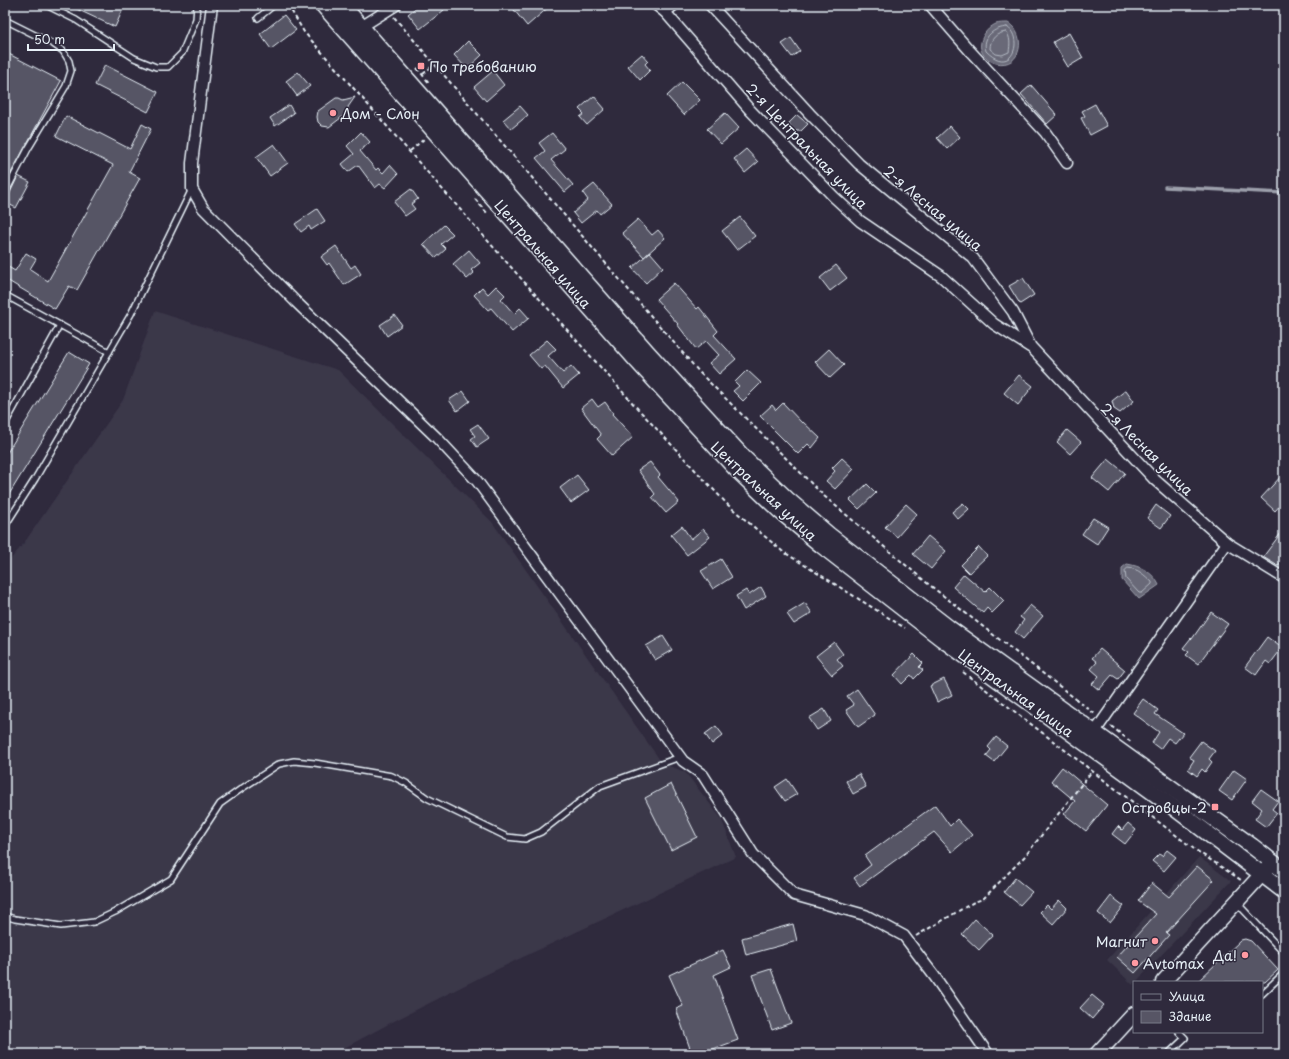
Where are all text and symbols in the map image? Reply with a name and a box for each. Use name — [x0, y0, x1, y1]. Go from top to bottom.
scale bar — [28, 26, 114, 52]
text: 50 m — [34, 30, 65, 48]
place label: По требованию — [429, 56, 537, 77]
marker: По требованию — [416, 61, 426, 71]
street label: 2-я Центральная улица — [741, 79, 873, 214]
place label: Дом - Слон — [340, 103, 420, 124]
marker: Дом - Слон — [328, 108, 338, 118]
street label: 2-я Лесная улица — [879, 160, 987, 256]
street label: Центральная улица — [490, 195, 596, 313]
street label: 2-я Лесная улица — [1096, 398, 1198, 500]
street label: Центральная улица — [706, 436, 822, 546]
street label: Центральная улица — [954, 644, 1078, 742]
place label: Островцы-2 — [1121, 797, 1207, 818]
marker: Островцы-2 — [1210, 802, 1220, 812]
place label: Магнит — [1096, 931, 1148, 952]
marker: Магнит — [1150, 936, 1160, 946]
place label: Да! — [1212, 945, 1237, 966]
marker: Да! — [1240, 950, 1250, 960]
place label: Avtomax — [1143, 953, 1204, 974]
marker: Avtomax — [1130, 958, 1140, 968]
legend — [1133, 981, 1263, 1033]
text: Улица — [1169, 987, 1205, 1005]
text: Здание — [1169, 1007, 1211, 1025]

